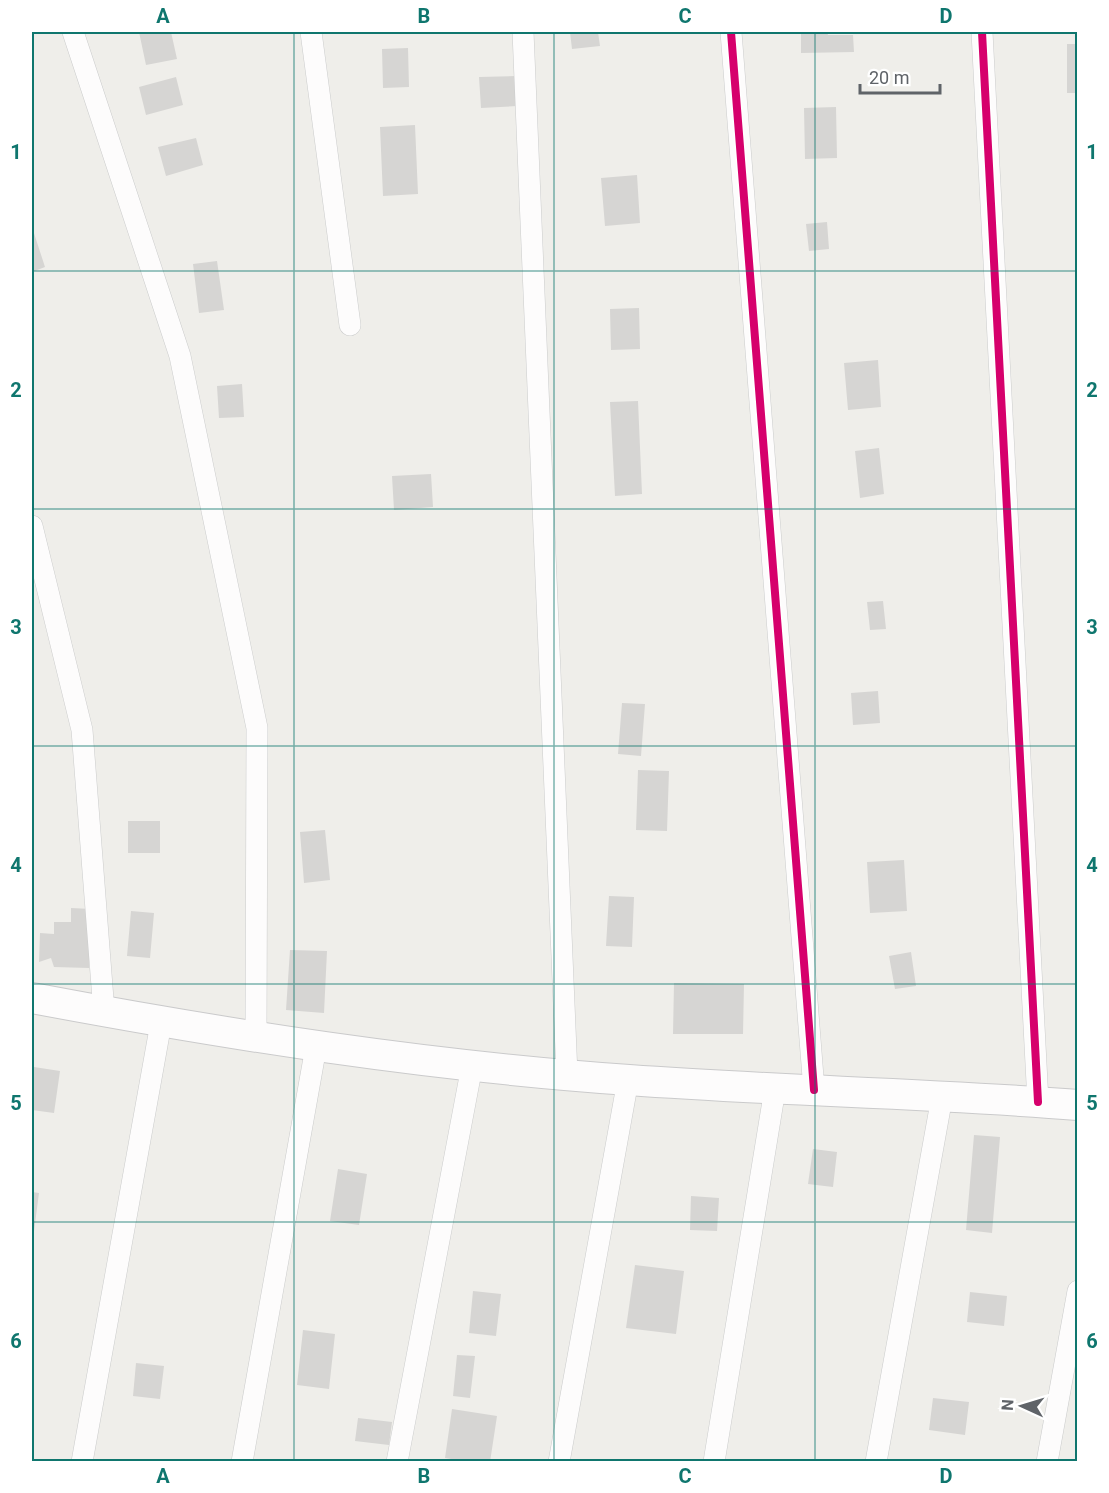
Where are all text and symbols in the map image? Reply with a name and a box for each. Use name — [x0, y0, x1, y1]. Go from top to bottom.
text: A — [156, 4, 170, 28]
text: B — [418, 4, 430, 28]
text: C — [678, 4, 692, 28]
text: D — [940, 4, 953, 28]
scale bar — [860, 57, 940, 95]
text: 20 m — [869, 67, 909, 88]
text: 1 — [10, 140, 22, 164]
text: 1 — [1086, 140, 1098, 164]
text: 2 — [10, 378, 22, 402]
text: 2 — [1086, 378, 1098, 402]
text: 3 — [10, 615, 22, 639]
text: 3 — [1086, 615, 1098, 639]
text: 4 — [10, 853, 22, 877]
text: 4 — [1086, 853, 1098, 877]
text: 5 — [10, 1091, 22, 1115]
text: 5 — [1086, 1091, 1098, 1115]
text: 6 — [10, 1329, 22, 1353]
text: 6 — [1086, 1329, 1098, 1353]
north arrow — [992, 1376, 1052, 1436]
text: N — [998, 1399, 1017, 1411]
text: A — [156, 1464, 170, 1488]
text: B — [418, 1464, 430, 1488]
text: C — [678, 1464, 692, 1488]
text: D — [940, 1464, 953, 1488]

